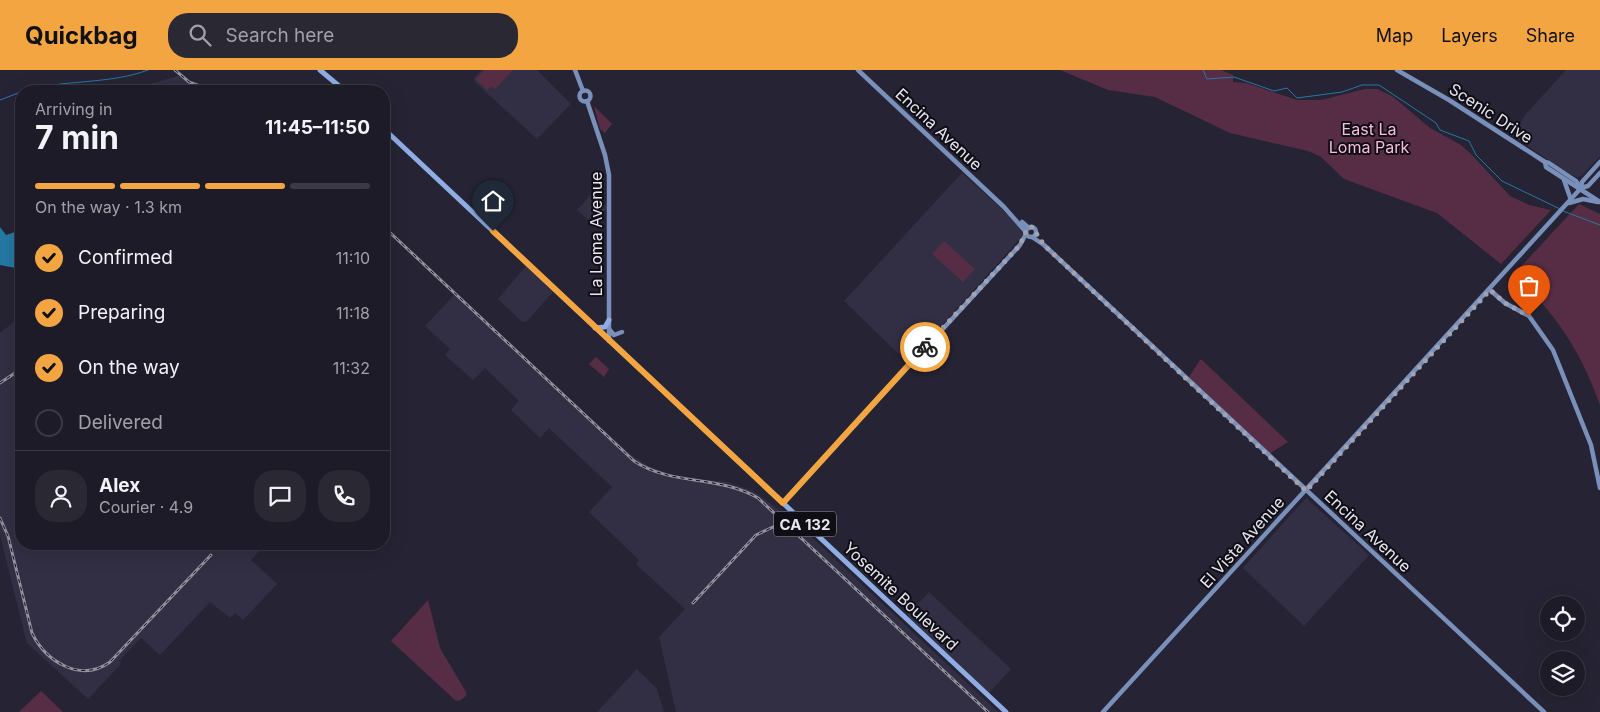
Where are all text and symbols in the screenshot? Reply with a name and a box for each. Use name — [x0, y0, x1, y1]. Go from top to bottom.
search box — [168, 13, 518, 58]
text: Quickbag — [25, 21, 138, 50]
icon: search — [186, 21, 214, 49]
text: Search here — [226, 24, 334, 47]
text: Map — [1376, 25, 1413, 46]
text: Layers — [1441, 25, 1498, 46]
text: Share — [1526, 25, 1575, 46]
street label: Scenic Drive — [1446, 79, 1536, 147]
street label: Encina Avenue — [892, 84, 986, 174]
text: Arriving in — [35, 99, 112, 119]
text: 11:45–11:50 — [265, 116, 370, 139]
text: 7 min — [35, 118, 119, 157]
park label: East La Loma Park — [1329, 119, 1409, 157]
street label: La Loma Avenue — [586, 172, 606, 296]
pin — [472, 180, 514, 231]
icon: home — [479, 187, 507, 215]
text: On the way · 1.3 km — [35, 197, 182, 217]
icon: check — [35, 244, 63, 272]
text: Confirmed — [78, 246, 173, 269]
text: 11:10 — [336, 248, 370, 268]
pin — [1508, 265, 1550, 316]
icon: bag — [1515, 272, 1543, 300]
icon: check — [35, 299, 63, 327]
text: Preparing — [78, 301, 165, 324]
text: 11:18 — [336, 303, 370, 323]
courier — [900, 322, 950, 372]
icon: bike — [911, 333, 939, 361]
icon: check — [35, 354, 63, 382]
text: On the way — [78, 356, 180, 379]
text: 11:32 — [333, 358, 370, 378]
text: Delivered — [78, 411, 163, 434]
button: person — [35, 470, 87, 522]
button: chat — [254, 470, 306, 522]
button: phone — [318, 470, 370, 522]
text: Alex — [99, 474, 140, 497]
street label: Encina Avenue — [1321, 486, 1415, 576]
street label: El Vista Avenue — [1196, 492, 1288, 592]
text: Courier · 4.9 — [99, 497, 193, 517]
road number: CA 132 — [774, 512, 836, 536]
street label: Yosemite Boulevard — [839, 538, 963, 654]
map controls — [1540, 596, 1585, 696]
button: locate — [1540, 596, 1585, 641]
button: layers — [1540, 651, 1585, 696]

